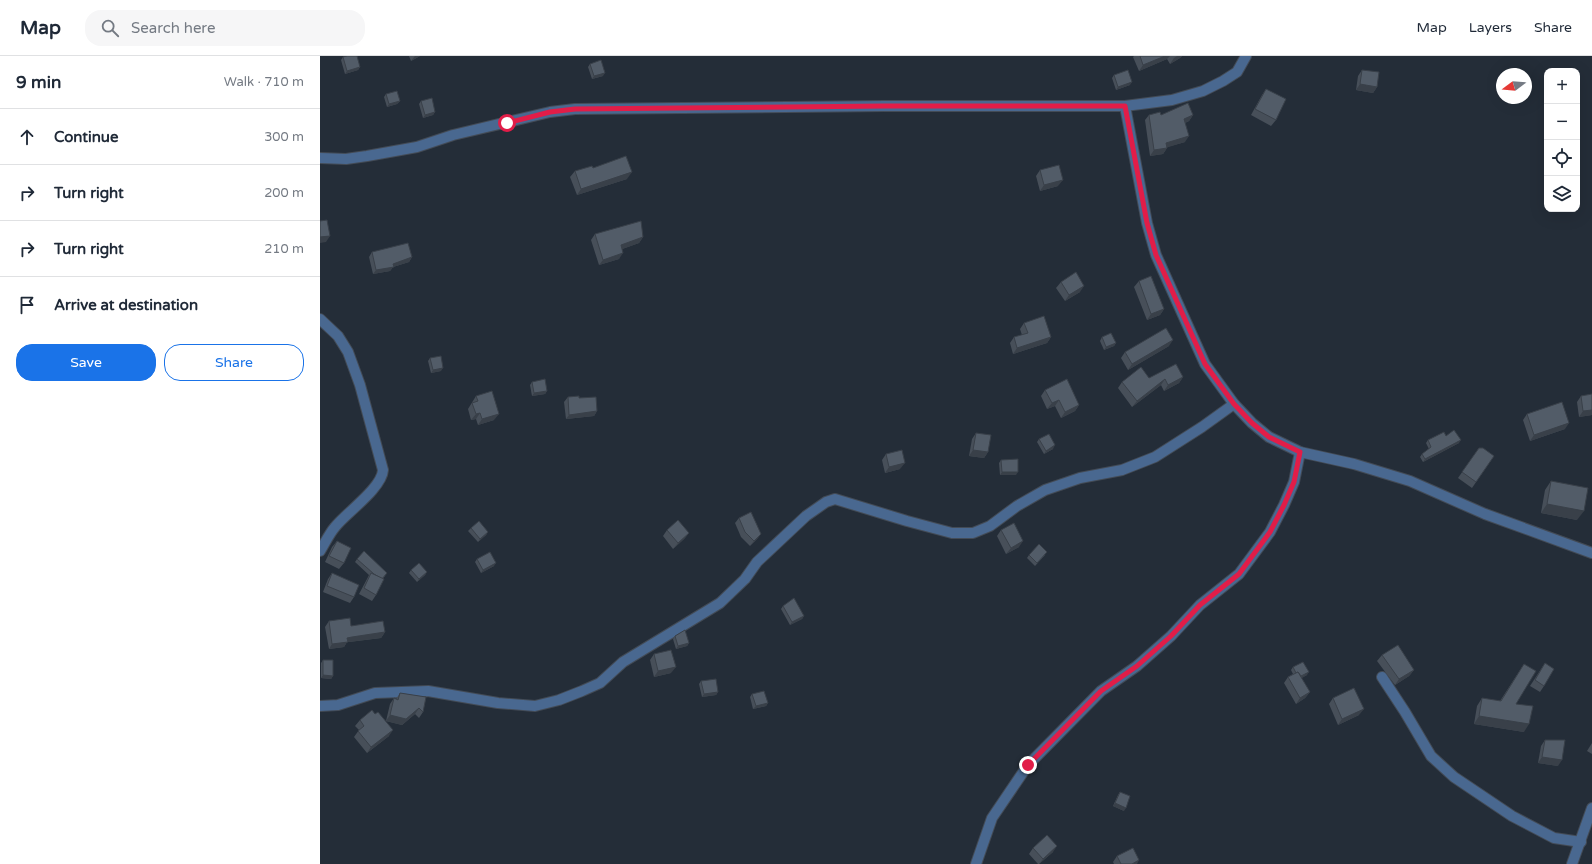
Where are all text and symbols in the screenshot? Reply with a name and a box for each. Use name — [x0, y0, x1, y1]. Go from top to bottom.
search box — [85, 10, 365, 46]
text: Map — [20, 17, 61, 39]
icon: search — [99, 17, 121, 39]
text: Search here — [131, 19, 215, 37]
text: Map — [1417, 19, 1447, 36]
text: Layers — [1469, 19, 1512, 36]
text: Share — [1534, 19, 1572, 36]
north arrow — [1496, 68, 1532, 104]
map controls — [1544, 68, 1580, 212]
button: + — [1544, 68, 1580, 104]
text: 9 min — [16, 72, 61, 93]
text: Walk · 710 m — [224, 74, 304, 90]
button: − — [1544, 104, 1580, 140]
route start — [498, 114, 516, 132]
icon: ahead — [16, 126, 38, 148]
text: Continue — [54, 128, 118, 146]
text: 300 m — [264, 129, 304, 145]
button: locate — [1544, 140, 1580, 176]
button: layers — [1544, 176, 1580, 212]
icon: right — [16, 182, 38, 204]
text: Turn right — [54, 184, 124, 202]
text: 200 m — [264, 185, 304, 201]
icon: right — [16, 238, 38, 260]
text: Turn right — [54, 240, 124, 258]
text: 210 m — [264, 241, 304, 257]
icon: arrive — [16, 294, 38, 316]
text: Arrive at destination — [54, 296, 198, 314]
button: Save — [16, 344, 156, 381]
button: Share — [164, 344, 304, 381]
route end — [1019, 756, 1037, 774]

